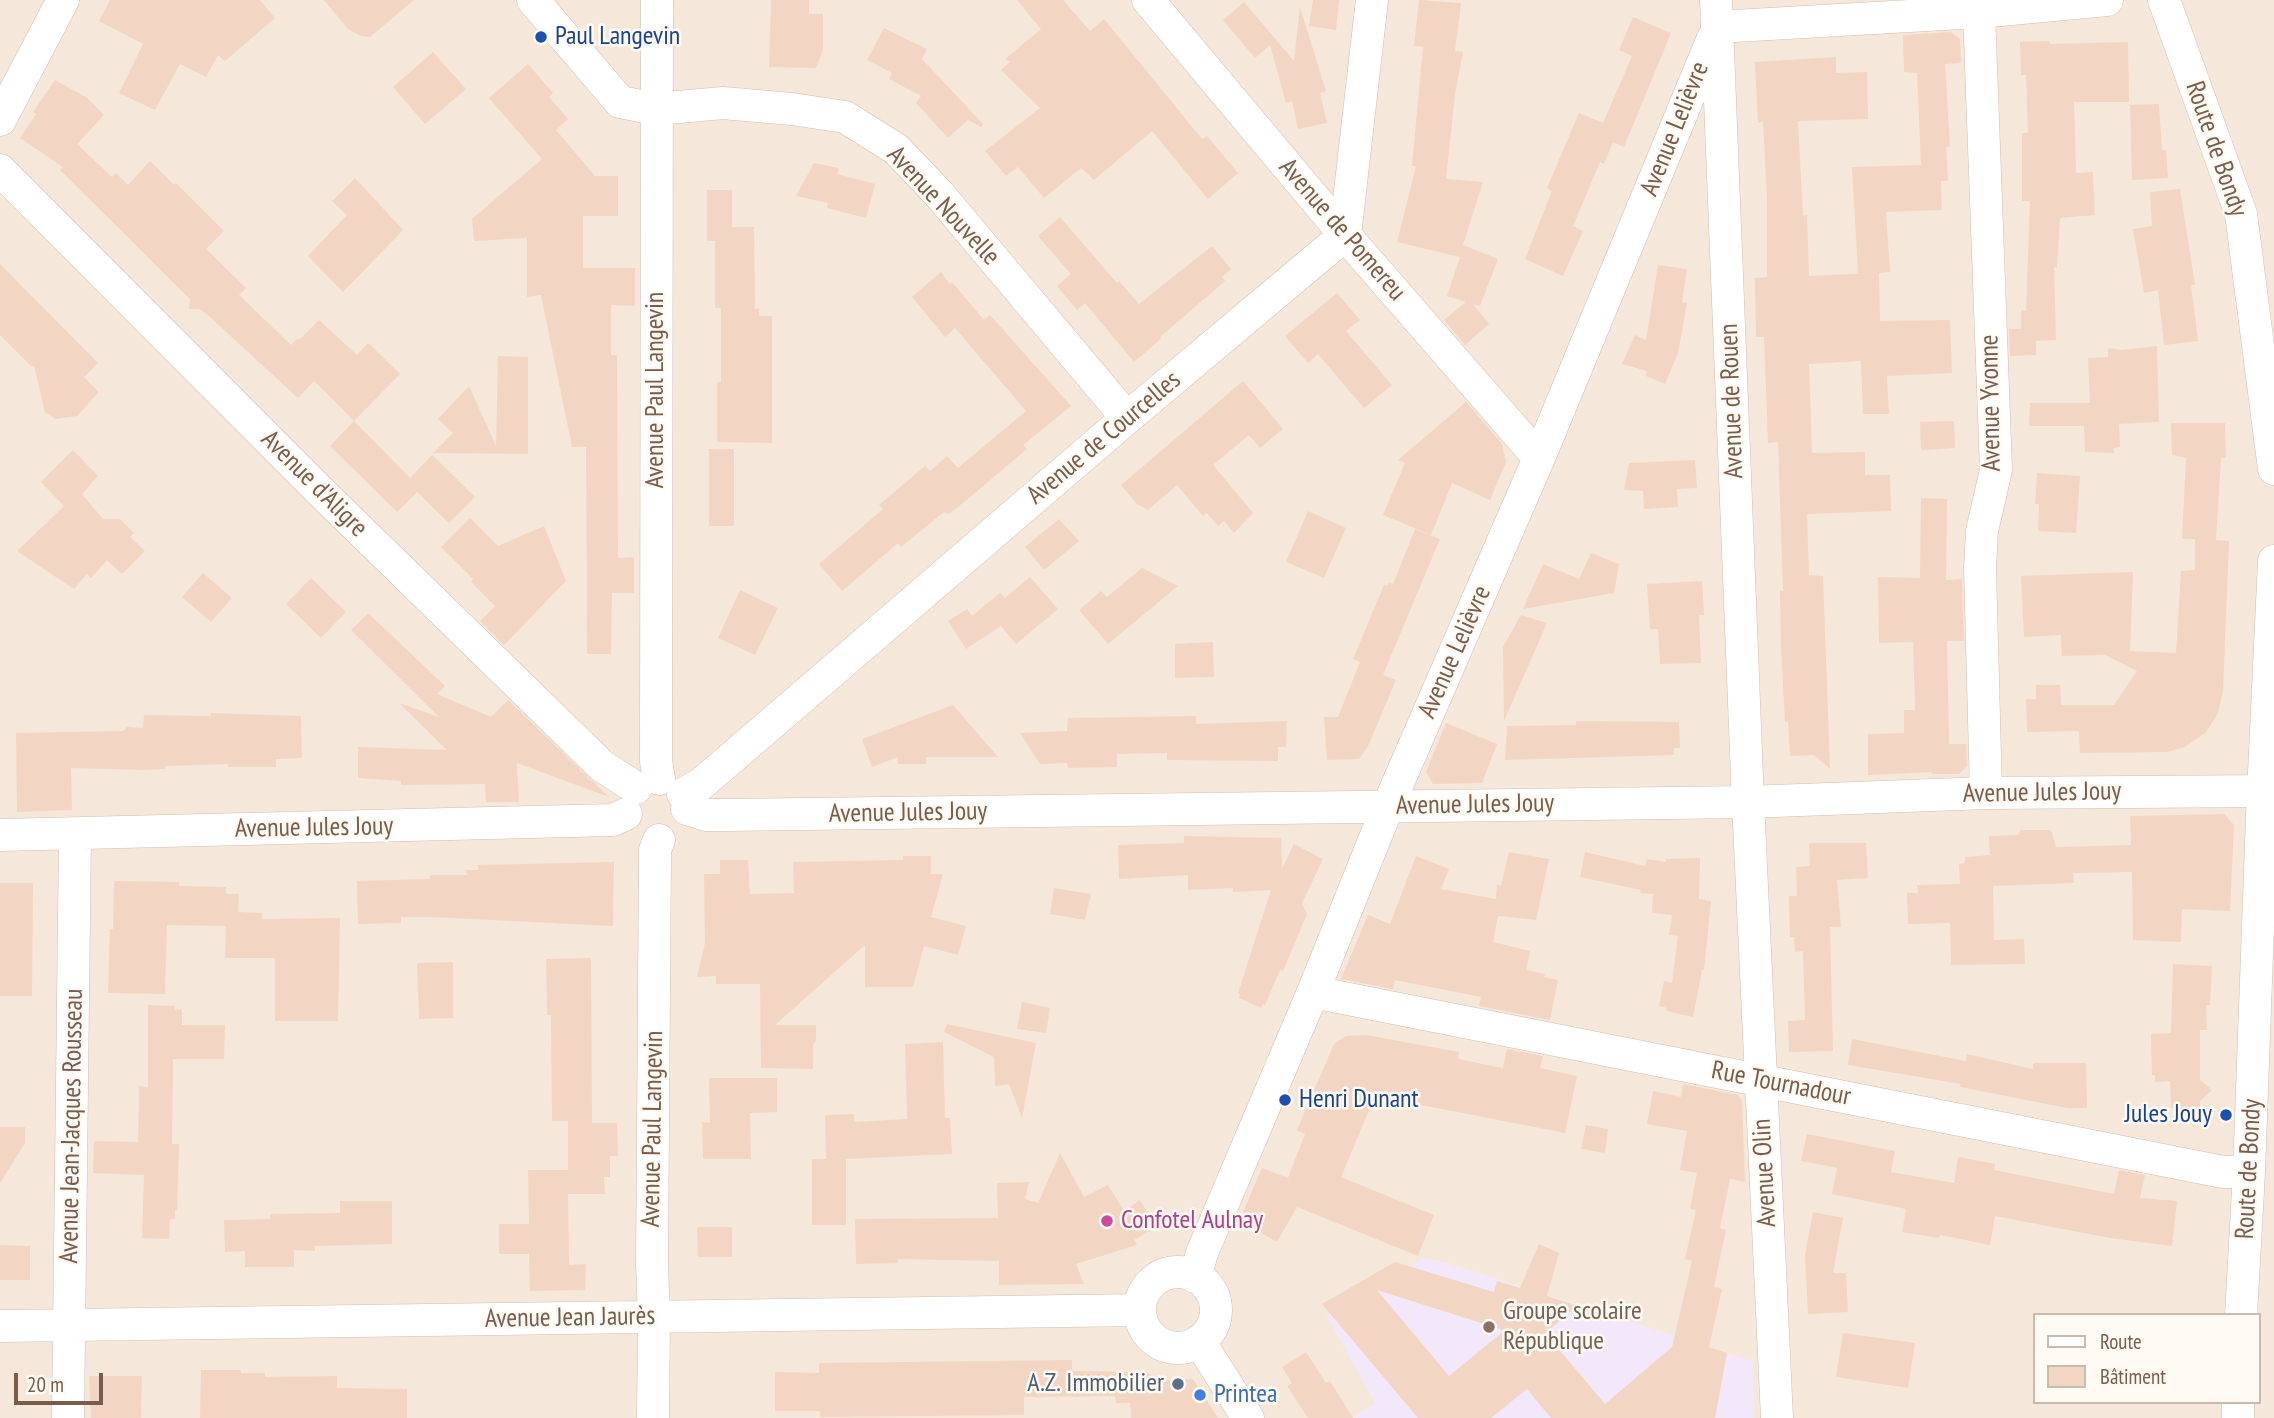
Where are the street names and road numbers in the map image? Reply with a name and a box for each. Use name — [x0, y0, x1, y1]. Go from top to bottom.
street label: Avenue Lelièvre — [1634, 58, 1716, 200]
street label: Route de Bondy — [2178, 77, 2254, 221]
street label: Avenue Nouvelle — [880, 140, 1006, 272]
street label: Avenue de Pomereu — [1272, 153, 1412, 307]
street label: Avenue Paul Langevin — [640, 292, 672, 488]
street label: Avenue de Rouen — [1714, 323, 1750, 479]
street label: Avenue Yvonne — [1974, 334, 2008, 472]
street label: Avenue de Courcelles — [1021, 365, 1187, 511]
street label: Avenue d'Aligre — [254, 424, 374, 544]
street label: Avenue Lelièvre — [1412, 581, 1498, 723]
street label: Avenue Jules Jouy — [1963, 776, 2121, 810]
street label: Avenue Jules Jouy — [1396, 788, 1554, 822]
street label: Avenue Jules Jouy — [829, 796, 987, 830]
street label: Avenue Jules Jouy — [235, 811, 393, 845]
street label: Avenue Jean-Jacques Rousseau — [54, 988, 90, 1264]
street label: Avenue Paul Langevin — [636, 1031, 670, 1227]
street label: Rue Tournadour — [1709, 1055, 1853, 1113]
street label: Route de Bondy — [2230, 1098, 2268, 1240]
street label: Avenue Olin — [1747, 1118, 1783, 1228]
street label: Avenue Jean Jaurès — [485, 1301, 655, 1335]

